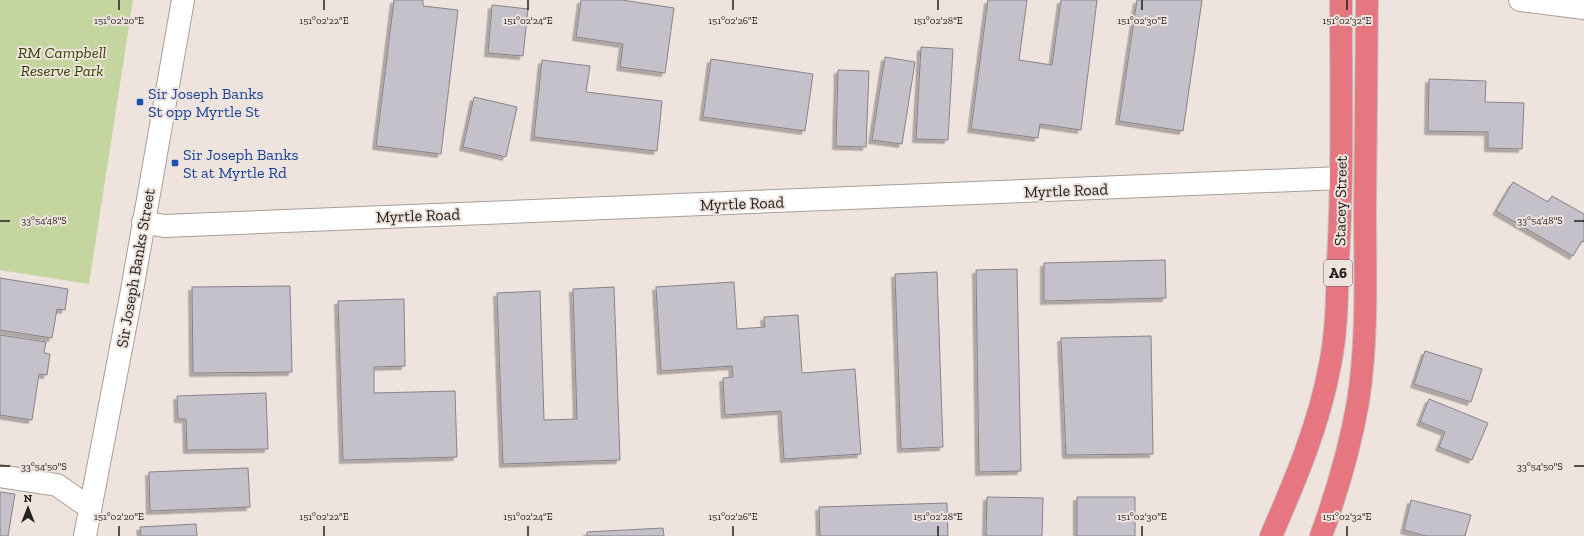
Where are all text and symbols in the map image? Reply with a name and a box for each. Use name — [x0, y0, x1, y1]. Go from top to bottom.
text: 151°02'20"E — [94, 15, 144, 27]
text: 151°02'22"E — [299, 15, 349, 27]
text: 151°02'24"E — [503, 15, 553, 27]
text: 151°02'26"E — [708, 15, 758, 27]
text: 151°02'28"E — [913, 15, 963, 27]
text: 151°02'30"E — [1117, 15, 1167, 27]
text: 151°02'32"E — [1322, 15, 1372, 27]
park label: RM Campbell Reserve Park — [18, 43, 106, 80]
place label: Sir Joseph Banks St opp Myrtle St — [148, 84, 264, 121]
marker: Sir Joseph Banks St opp Myrtle St — [135, 97, 145, 107]
place label: Sir Joseph Banks St at Myrtle Rd — [183, 145, 299, 182]
street label: Stacey Street — [1330, 156, 1351, 246]
marker: Sir Joseph Banks St at Myrtle Rd — [170, 158, 180, 168]
street label: Myrtle Road — [1024, 180, 1109, 201]
street label: Sir Joseph Banks Street — [112, 187, 159, 349]
street label: Myrtle Road — [700, 193, 785, 214]
street label: Myrtle Road — [376, 205, 461, 226]
text: 33°54'48"S — [21, 215, 67, 227]
text: 33°54'48"S — [1517, 215, 1563, 227]
road number: A6 — [1324, 260, 1352, 286]
text: 33°54'50"S — [21, 461, 67, 473]
text: 33°54'50"S — [1517, 461, 1563, 473]
north arrow — [8, 488, 48, 528]
text: N — [24, 492, 33, 505]
text: 151°02'20"E — [94, 511, 144, 523]
text: 151°02'22"E — [299, 511, 349, 523]
text: 151°02'24"E — [503, 511, 553, 523]
text: 151°02'26"E — [708, 511, 758, 523]
text: 151°02'28"E — [913, 511, 963, 523]
text: 151°02'30"E — [1117, 511, 1167, 523]
text: 151°02'32"E — [1322, 511, 1372, 523]

